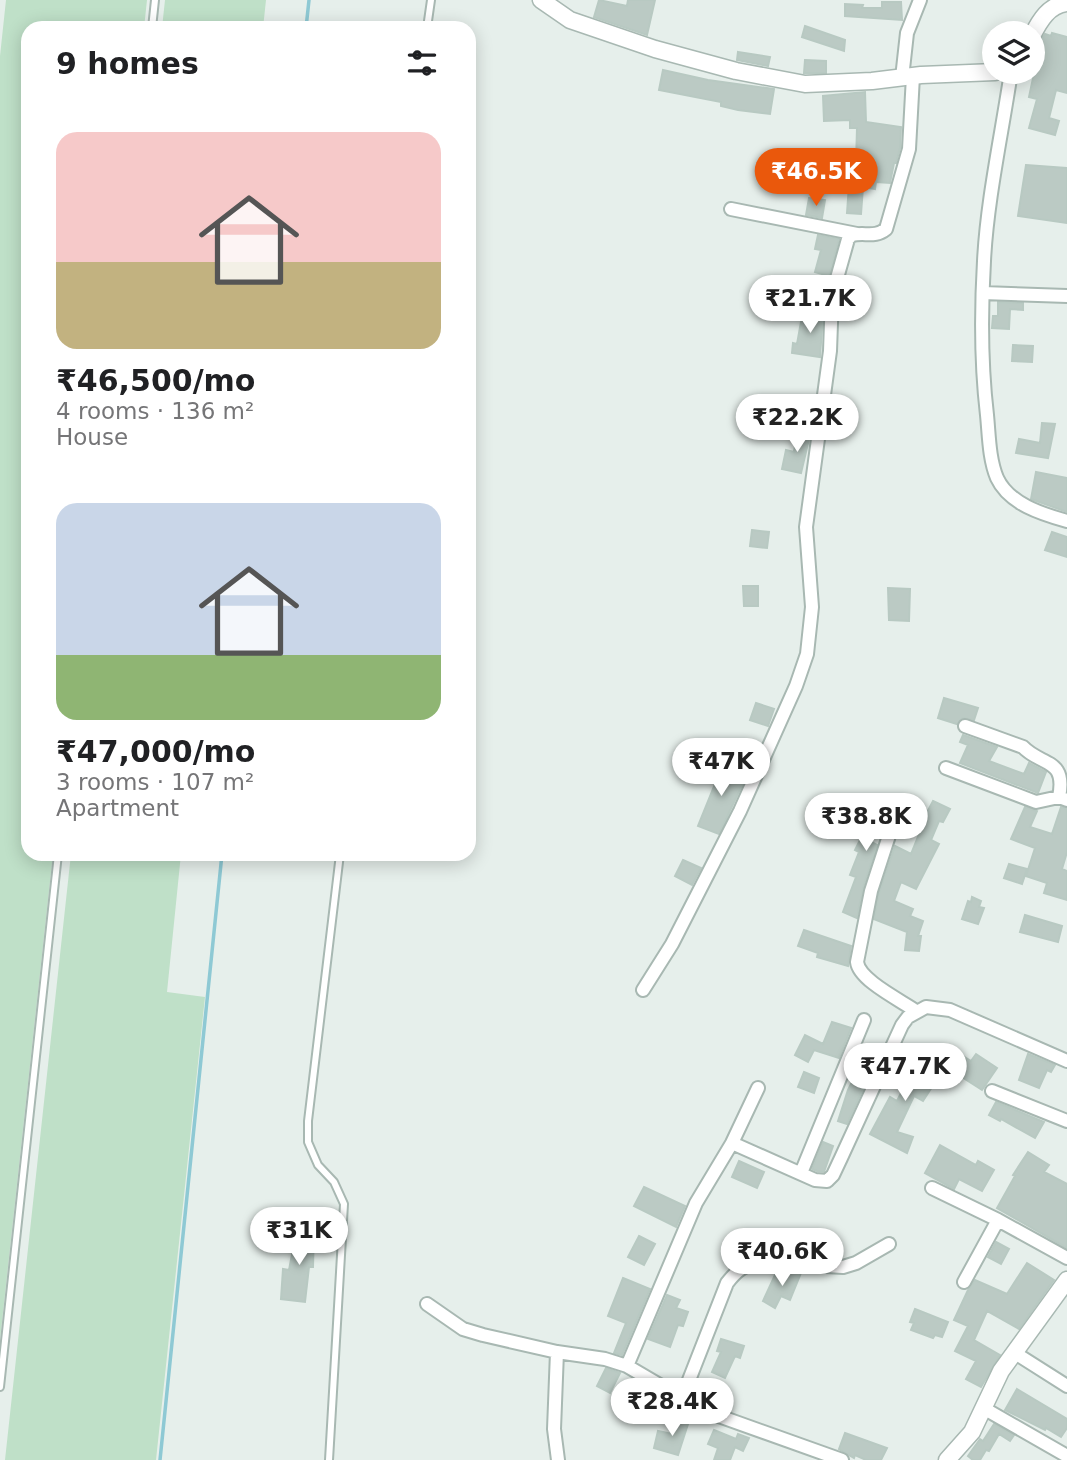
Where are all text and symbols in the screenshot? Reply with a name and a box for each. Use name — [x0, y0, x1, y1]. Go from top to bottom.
map controls — [982, 21, 1045, 84]
button: layers — [982, 21, 1045, 84]
icon: filters — [403, 44, 441, 82]
text: 9 homes — [56, 46, 199, 81]
pin: ₹46.5K — [759, 148, 873, 208]
text: ₹46.5K — [771, 158, 861, 184]
icon: home — [186, 177, 312, 303]
pin: ₹21.7K — [753, 276, 867, 335]
text: ₹21.7K — [765, 285, 855, 311]
text: ₹46,500/mo — [56, 363, 255, 398]
pin: ₹22.2K — [740, 394, 854, 454]
text: 4 rooms · 136 m² — [56, 398, 254, 424]
text: ₹22.2K — [752, 404, 842, 430]
text: House — [56, 424, 128, 450]
icon: home — [186, 548, 312, 674]
text: ₹47,000/mo — [56, 734, 255, 769]
pin: ₹47K — [680, 738, 762, 798]
text: ₹47K — [688, 748, 754, 774]
text: 3 rooms · 107 m² — [56, 769, 254, 795]
pin: ₹38.8K — [809, 794, 923, 853]
text: Apartment — [56, 795, 179, 821]
text: ₹38.8K — [821, 803, 911, 829]
pin: ₹47.7K — [848, 1044, 962, 1103]
text: ₹47.7K — [860, 1053, 950, 1079]
pin: ₹31K — [258, 1208, 340, 1267]
text: ₹31K — [266, 1217, 332, 1243]
pin: ₹40.6K — [725, 1228, 839, 1288]
text: ₹40.6K — [737, 1238, 827, 1264]
pin: ₹28.4K — [615, 1378, 729, 1438]
text: ₹28.4K — [627, 1388, 717, 1414]

